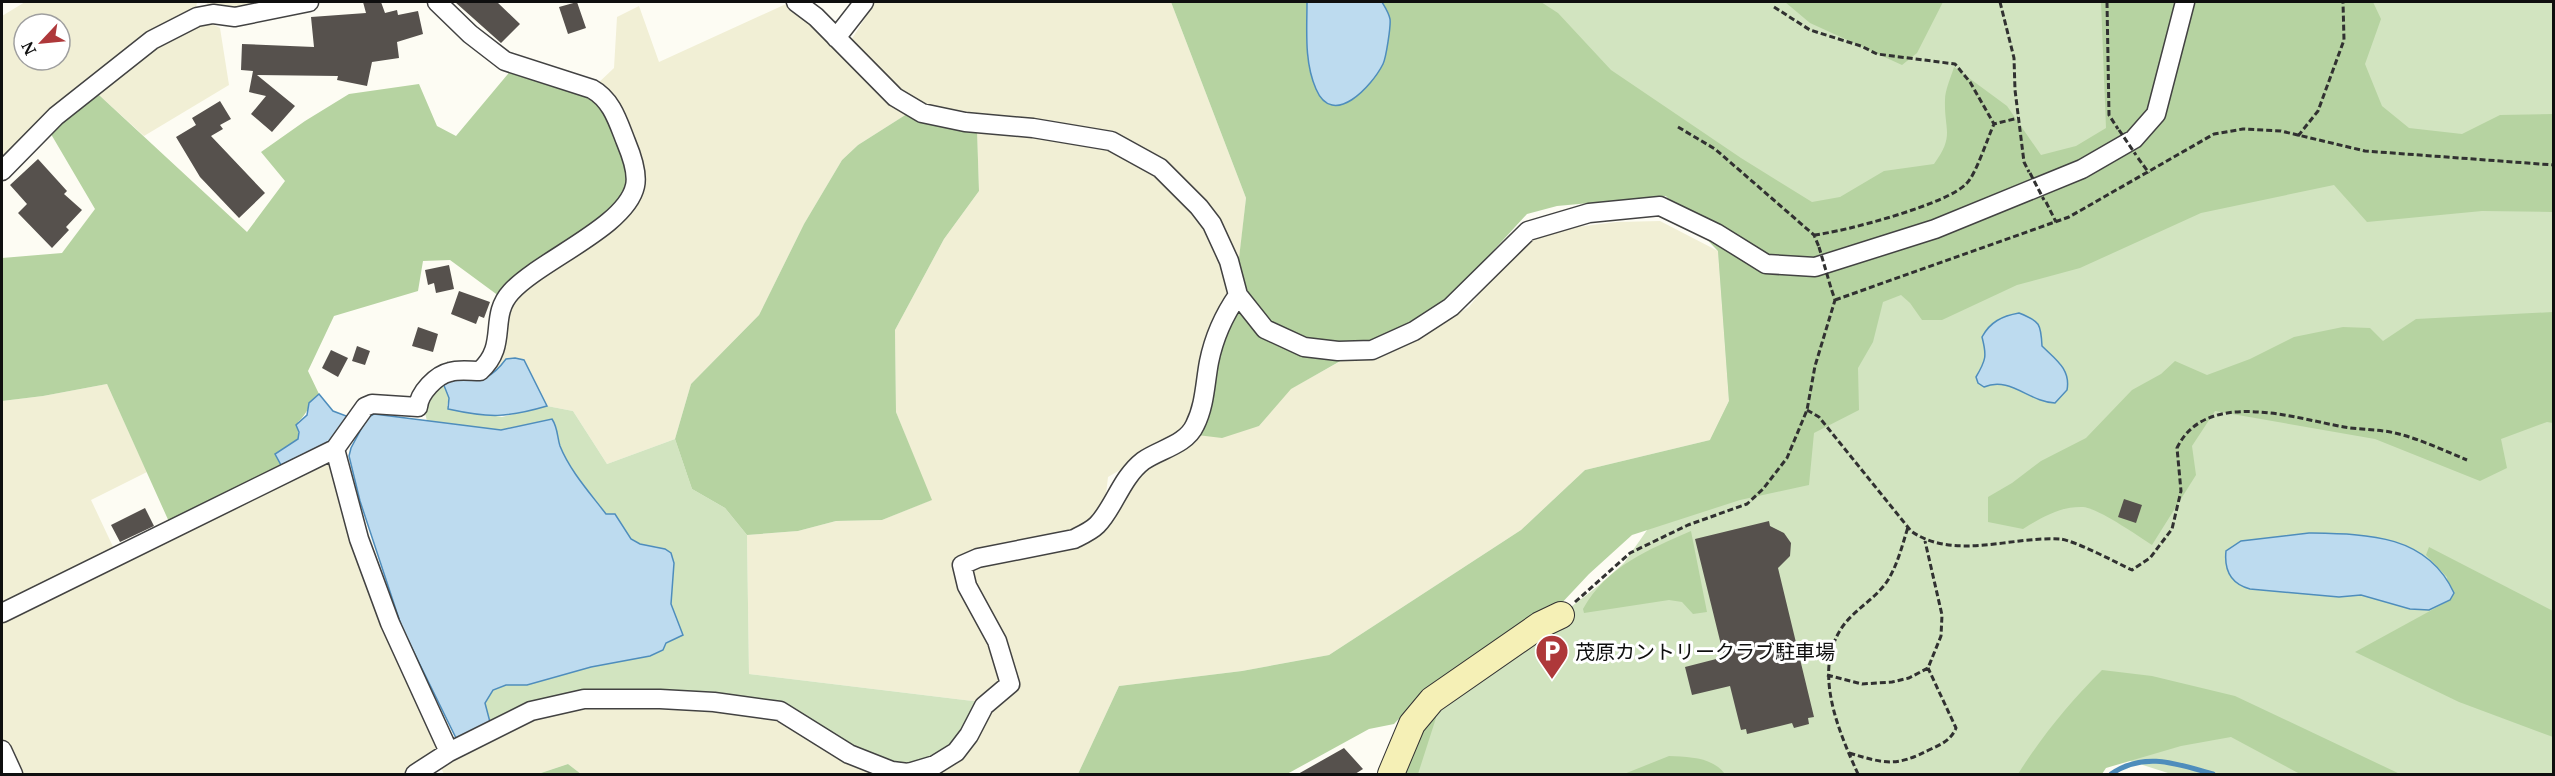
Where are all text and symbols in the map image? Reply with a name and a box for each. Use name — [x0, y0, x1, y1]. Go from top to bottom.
north arrow — [12, 12, 72, 72]
text: N — [16, 38, 41, 59]
parking icon: 茂原カントリークラブ駐車場 — [1534, 633, 1570, 680]
place label: 茂原カントリークラブ駐車場 — [1575, 638, 1835, 665]

